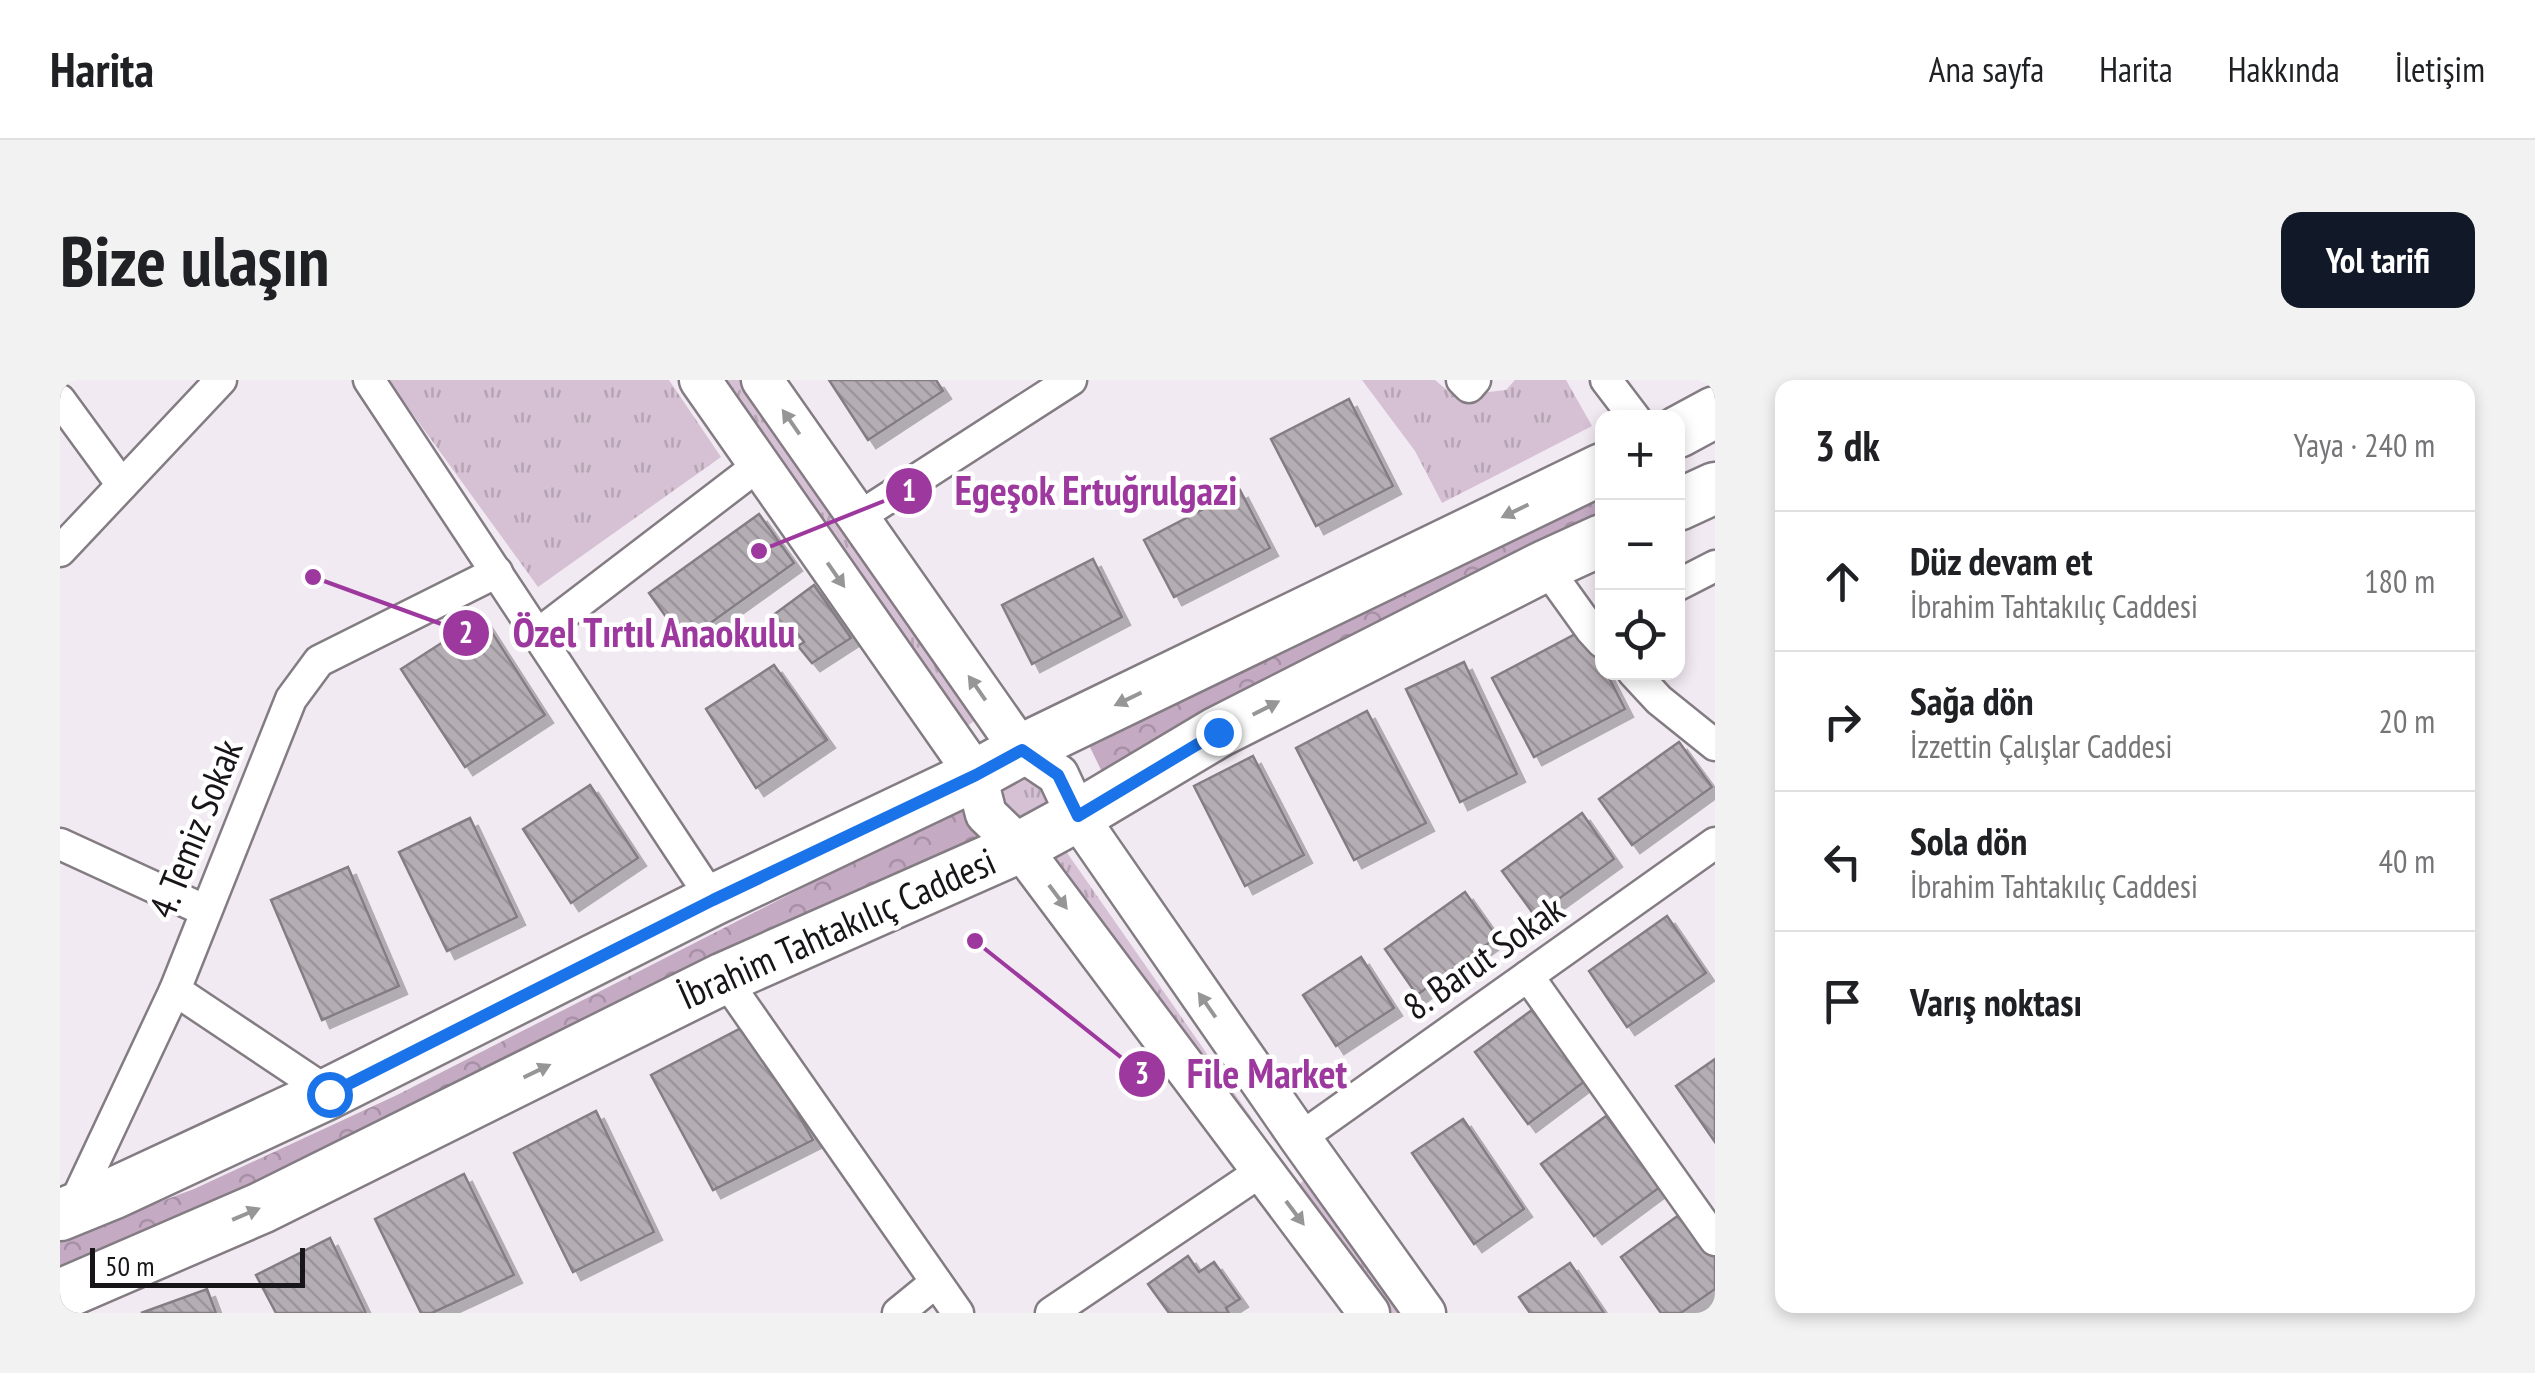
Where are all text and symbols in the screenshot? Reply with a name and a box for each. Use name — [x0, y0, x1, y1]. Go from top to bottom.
text: Harita — [50, 38, 154, 100]
text: Ana sayfa — [1929, 46, 2044, 92]
text: Harita — [2099, 46, 2173, 92]
text: Hakkında — [2228, 46, 2340, 92]
text: İletişim — [2395, 46, 2485, 92]
button: Yol tarifi — [2281, 212, 2475, 308]
text: Bize ulaşın — [60, 215, 330, 305]
one-way arrow — [782, 408, 800, 435]
map controls — [1595, 410, 1685, 680]
button: + — [1595, 410, 1685, 500]
text: 3 dk — [1815, 418, 1880, 473]
text: Yaya · 240 m — [2293, 424, 2435, 466]
callout: Egeşok Ertuğrulgazi — [884, 456, 1257, 526]
text: Egeşok Ertuğrulgazi — [955, 464, 1237, 516]
text: 1 — [902, 470, 916, 509]
button: − — [1595, 500, 1685, 590]
one-way arrow — [1500, 502, 1529, 519]
text: Düz devam et — [1910, 536, 2093, 585]
icon: ahead — [1815, 554, 1870, 609]
text: 180 m — [2364, 560, 2435, 602]
one-way arrow — [826, 561, 845, 588]
text: İbrahim Tahtakılıç Caddesi — [1910, 585, 2198, 627]
button: locate — [1595, 590, 1685, 680]
callout: Özel Tırtıl Anaokulu — [441, 598, 816, 668]
text: Özel Tırtıl Anaokulu — [513, 606, 795, 658]
text: 2 — [459, 612, 473, 651]
one-way arrow — [968, 674, 987, 701]
text: Sağa dön — [1910, 676, 2034, 725]
one-way arrow — [1113, 690, 1142, 707]
icon: right — [1815, 694, 1870, 749]
one-way arrow — [1252, 700, 1281, 717]
text: 20 m — [2379, 700, 2435, 742]
route end — [1196, 710, 1242, 756]
text: İzzettin Çalışlar Caddesi — [1910, 725, 2173, 767]
street label: 4. Temiz Sokak — [137, 732, 253, 925]
text: Sola dön — [1910, 816, 2027, 865]
icon: left — [1815, 834, 1870, 889]
street label: İbrahim Tahtakılıç Caddesi — [670, 836, 1002, 1020]
text: 40 m — [2379, 840, 2435, 882]
text: İbrahim Tahtakılıç Caddesi — [1910, 865, 2198, 907]
street label: 8. Barut Sokak — [1393, 883, 1573, 1030]
one-way arrow — [1048, 884, 1068, 910]
icon: arrive — [1815, 974, 1870, 1029]
text: Varış noktası — [1910, 977, 2082, 1026]
one-way arrow — [1198, 991, 1217, 1018]
callout: File Market — [1117, 1039, 1367, 1109]
text: File Market — [1187, 1047, 1348, 1099]
text: 3 — [1135, 1053, 1149, 1092]
one-way arrow — [523, 1063, 552, 1080]
route start — [307, 1072, 353, 1118]
one-way arrow — [1285, 1200, 1305, 1226]
one-way arrow — [231, 1206, 261, 1222]
scale bar — [90, 1243, 305, 1288]
text: 50 m — [105, 1247, 154, 1284]

